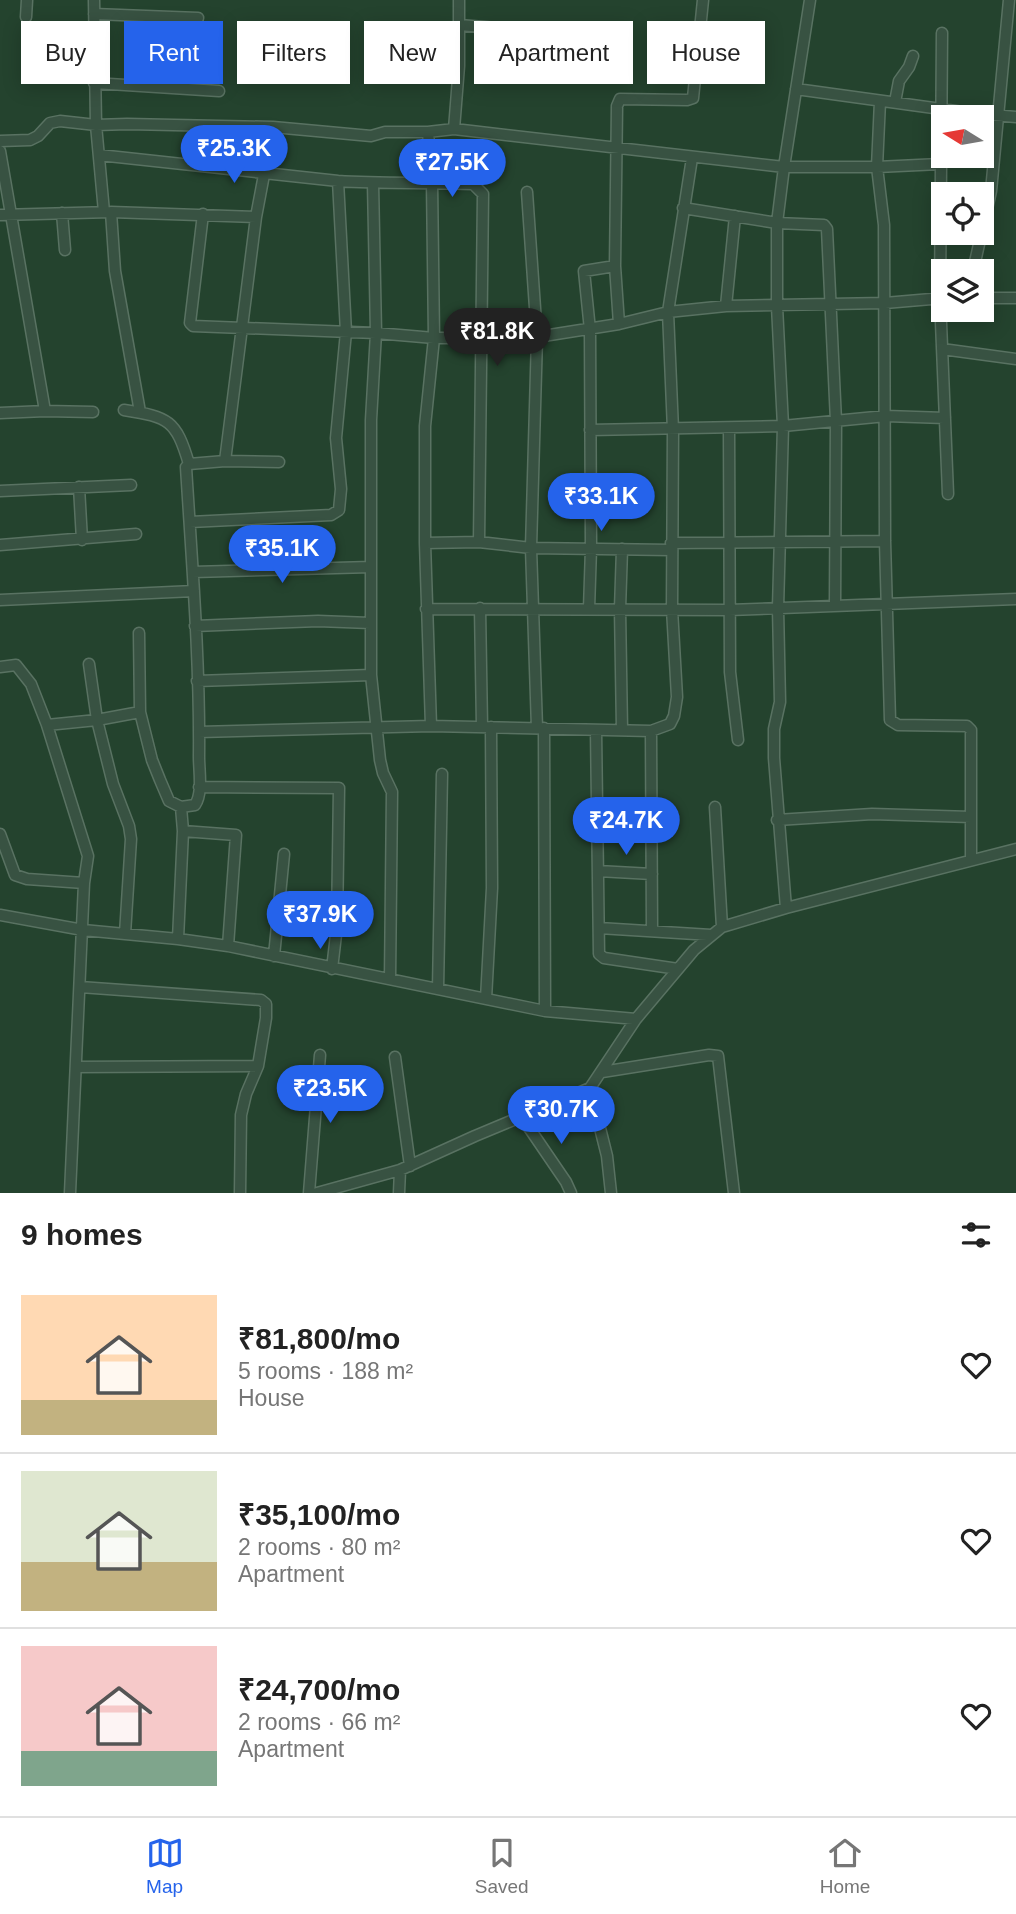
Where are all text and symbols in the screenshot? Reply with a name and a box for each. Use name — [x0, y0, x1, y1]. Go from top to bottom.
chip: Buy — [21, 21, 110, 84]
chip: Rent — [124, 21, 223, 84]
chip: Filters — [237, 21, 350, 84]
chip: New — [364, 21, 460, 84]
chip: Apartment — [474, 21, 633, 84]
chip: House — [647, 21, 765, 84]
north arrow — [931, 105, 994, 168]
map controls — [931, 105, 994, 322]
pin: ₹25.3K — [177, 125, 291, 185]
text: ₹25.3K — [197, 135, 271, 161]
pin: ₹27.5K — [395, 140, 509, 199]
text: ₹27.5K — [415, 149, 489, 175]
button: locate — [931, 182, 994, 245]
button: layers — [931, 259, 994, 322]
pin: ₹81.8K — [440, 308, 554, 368]
text: ₹81.8K — [460, 318, 534, 344]
pin: ₹33.1K — [544, 474, 658, 533]
text: ₹33.1K — [564, 483, 638, 509]
pin: ₹35.1K — [225, 526, 339, 585]
text: ₹35.1K — [245, 535, 319, 561]
pin: ₹24.7K — [569, 798, 683, 857]
text: ₹24.7K — [589, 807, 663, 833]
pin: ₹37.9K — [263, 892, 377, 951]
text: ₹37.9K — [283, 901, 357, 927]
pin: ₹23.5K — [273, 1066, 387, 1125]
text: ₹23.5K — [293, 1075, 367, 1101]
pin: ₹30.7K — [504, 1086, 618, 1146]
text: ₹30.7K — [524, 1096, 598, 1122]
icon: filters — [957, 1216, 995, 1254]
text: 9 homes — [21, 1218, 143, 1251]
text: ₹81,800/mo — [238, 1322, 400, 1355]
icon: home — [77, 1323, 161, 1407]
icon: heart — [957, 1346, 995, 1384]
text: 5 rooms · 188 m² — [238, 1358, 413, 1384]
text: House — [238, 1385, 304, 1411]
text: ₹35,100/mo — [238, 1498, 400, 1531]
icon: home — [77, 1499, 161, 1583]
icon: heart — [957, 1522, 995, 1560]
text: 2 rooms · 80 m² — [238, 1534, 400, 1560]
text: Apartment — [238, 1561, 344, 1587]
text: ₹24,700/mo — [238, 1673, 400, 1706]
icon: home — [77, 1674, 161, 1758]
icon: heart — [957, 1697, 995, 1735]
text: 2 rooms · 66 m² — [238, 1709, 400, 1735]
text: Apartment — [238, 1736, 344, 1762]
tab: Map — [146, 1834, 184, 1898]
tab: Saved — [475, 1834, 529, 1898]
tab: Home — [820, 1834, 870, 1898]

